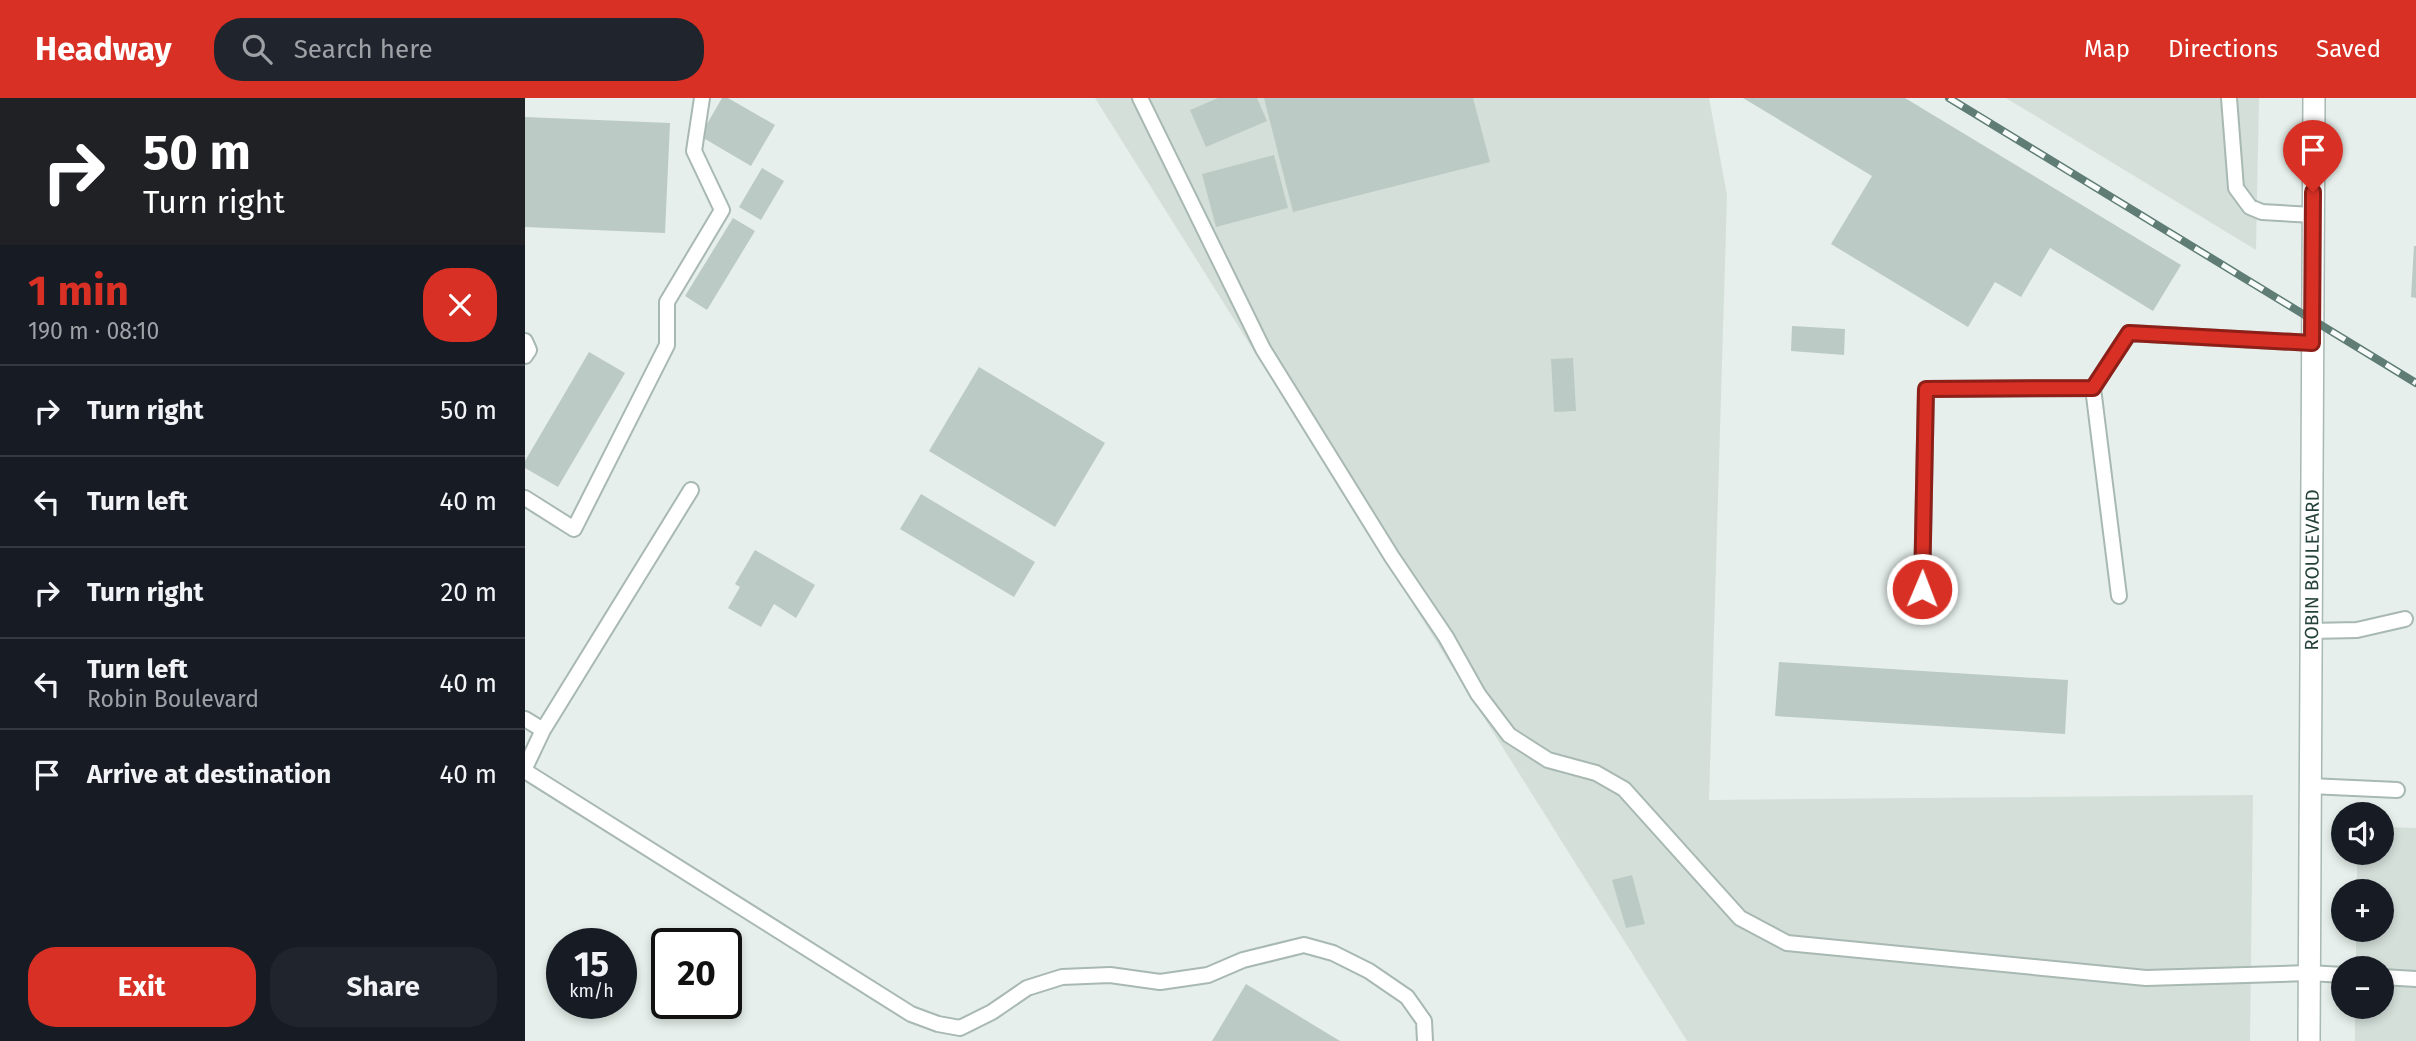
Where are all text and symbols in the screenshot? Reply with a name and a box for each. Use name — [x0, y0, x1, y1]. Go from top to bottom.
search box — [214, 18, 704, 81]
text: Headway — [35, 29, 172, 69]
icon: search — [238, 30, 276, 68]
text: Search here — [294, 34, 433, 65]
text: Map — [2084, 35, 2130, 63]
text: Directions — [2168, 35, 2278, 63]
text: Saved — [2316, 35, 2381, 63]
pin — [2283, 120, 2343, 192]
text: 50 m — [143, 123, 251, 182]
icon: right — [28, 126, 119, 217]
icon: arrive — [2294, 131, 2332, 169]
text: Turn right — [143, 183, 285, 221]
text: 1 min — [28, 266, 129, 316]
button: close — [423, 268, 497, 342]
text: 190 m · 08:10 — [28, 317, 159, 345]
icon: right — [28, 392, 66, 430]
text: Turn right — [87, 395, 204, 426]
text: 50 m — [440, 395, 497, 426]
icon: left — [28, 483, 66, 521]
text: Turn left — [87, 486, 188, 517]
text: 40 m — [439, 486, 497, 517]
street label: ROBIN BOULEVARD — [2300, 489, 2324, 651]
position arrow — [1885, 552, 1959, 626]
icon: right — [28, 574, 66, 612]
text: Turn right — [87, 577, 204, 608]
text: 20 m — [440, 577, 497, 608]
text: Turn left — [87, 654, 188, 685]
icon: left — [28, 665, 66, 703]
text: 40 m — [439, 668, 497, 699]
text: Robin Boulevard — [87, 685, 259, 713]
icon: arrive — [28, 756, 66, 794]
text: Arrive at destination — [87, 759, 331, 790]
text: 40 m — [439, 759, 497, 790]
map controls — [2331, 802, 2394, 1019]
button: sound — [2331, 802, 2394, 865]
button: + — [2331, 879, 2394, 942]
speed limit sign: 20 — [651, 928, 742, 1019]
text: 15 — [574, 943, 609, 985]
button: Exit — [28, 947, 256, 1027]
button: Share — [270, 947, 497, 1027]
button: − — [2331, 956, 2394, 1019]
text: km/h — [569, 980, 614, 1002]

